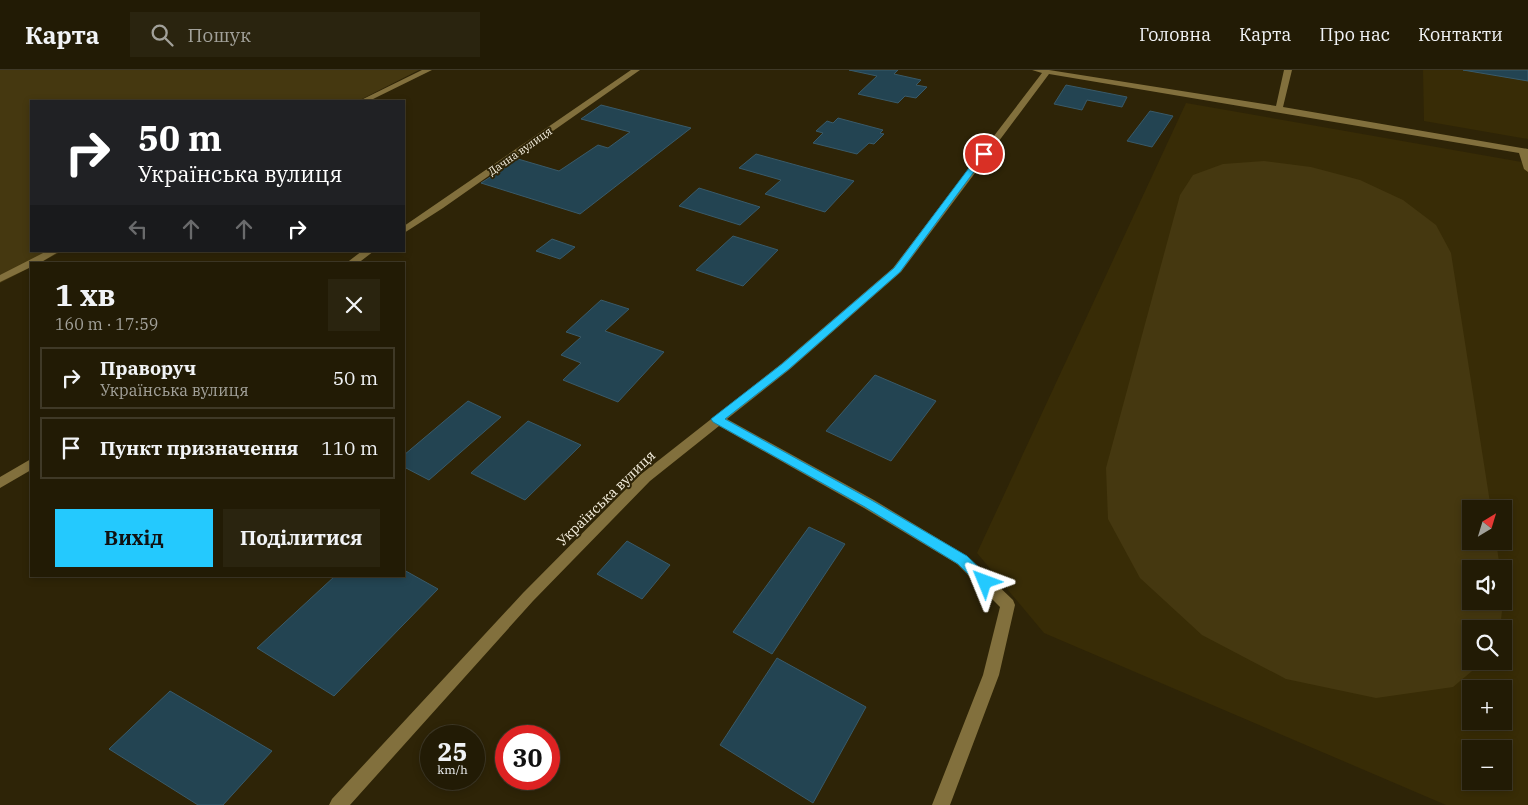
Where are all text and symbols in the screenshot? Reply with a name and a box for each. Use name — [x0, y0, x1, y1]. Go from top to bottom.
search box — [130, 12, 480, 57]
text: Карта — [25, 19, 100, 51]
icon: search — [148, 21, 176, 49]
text: Пошук — [188, 23, 251, 47]
text: Головна — [1139, 23, 1211, 46]
text: Карта — [1239, 23, 1291, 46]
text: Про нас — [1319, 23, 1390, 46]
text: Контакти — [1418, 23, 1503, 46]
text: 50 m — [138, 115, 222, 161]
icon: right — [55, 120, 120, 185]
street label: Дачна вулиця — [485, 124, 555, 178]
pin — [963, 133, 1005, 175]
icon: arrive — [970, 140, 998, 168]
text: Українська вулиця — [138, 159, 342, 188]
icon: left — [124, 215, 152, 243]
icon: ahead — [177, 215, 205, 243]
icon: ahead — [230, 215, 258, 243]
icon: right — [283, 215, 311, 243]
text: 1 хв — [55, 275, 116, 314]
button: close — [328, 279, 380, 331]
text: 160 m · 17:59 — [55, 314, 158, 334]
text: Праворуч — [100, 356, 196, 380]
icon: right — [57, 364, 85, 392]
text: 50 m — [333, 366, 378, 390]
text: Українська вулиця — [100, 380, 249, 400]
icon: arrive — [57, 434, 85, 462]
text: Пункт призначення — [100, 436, 298, 460]
text: 110 m — [321, 436, 378, 460]
street label: Українська вулиця — [553, 446, 659, 550]
north arrow — [1462, 500, 1512, 550]
map controls — [1462, 500, 1512, 790]
button: Вихід — [55, 509, 213, 567]
button: Поділитися — [223, 509, 380, 567]
position arrow — [958, 555, 1010, 607]
button: sound — [1462, 560, 1512, 610]
button: search — [1462, 620, 1512, 670]
button: + — [1462, 680, 1512, 730]
speed limit sign: 30 — [495, 725, 560, 790]
text: 25 — [437, 735, 468, 768]
button: − — [1462, 740, 1512, 790]
text: km/h — [437, 762, 468, 777]

